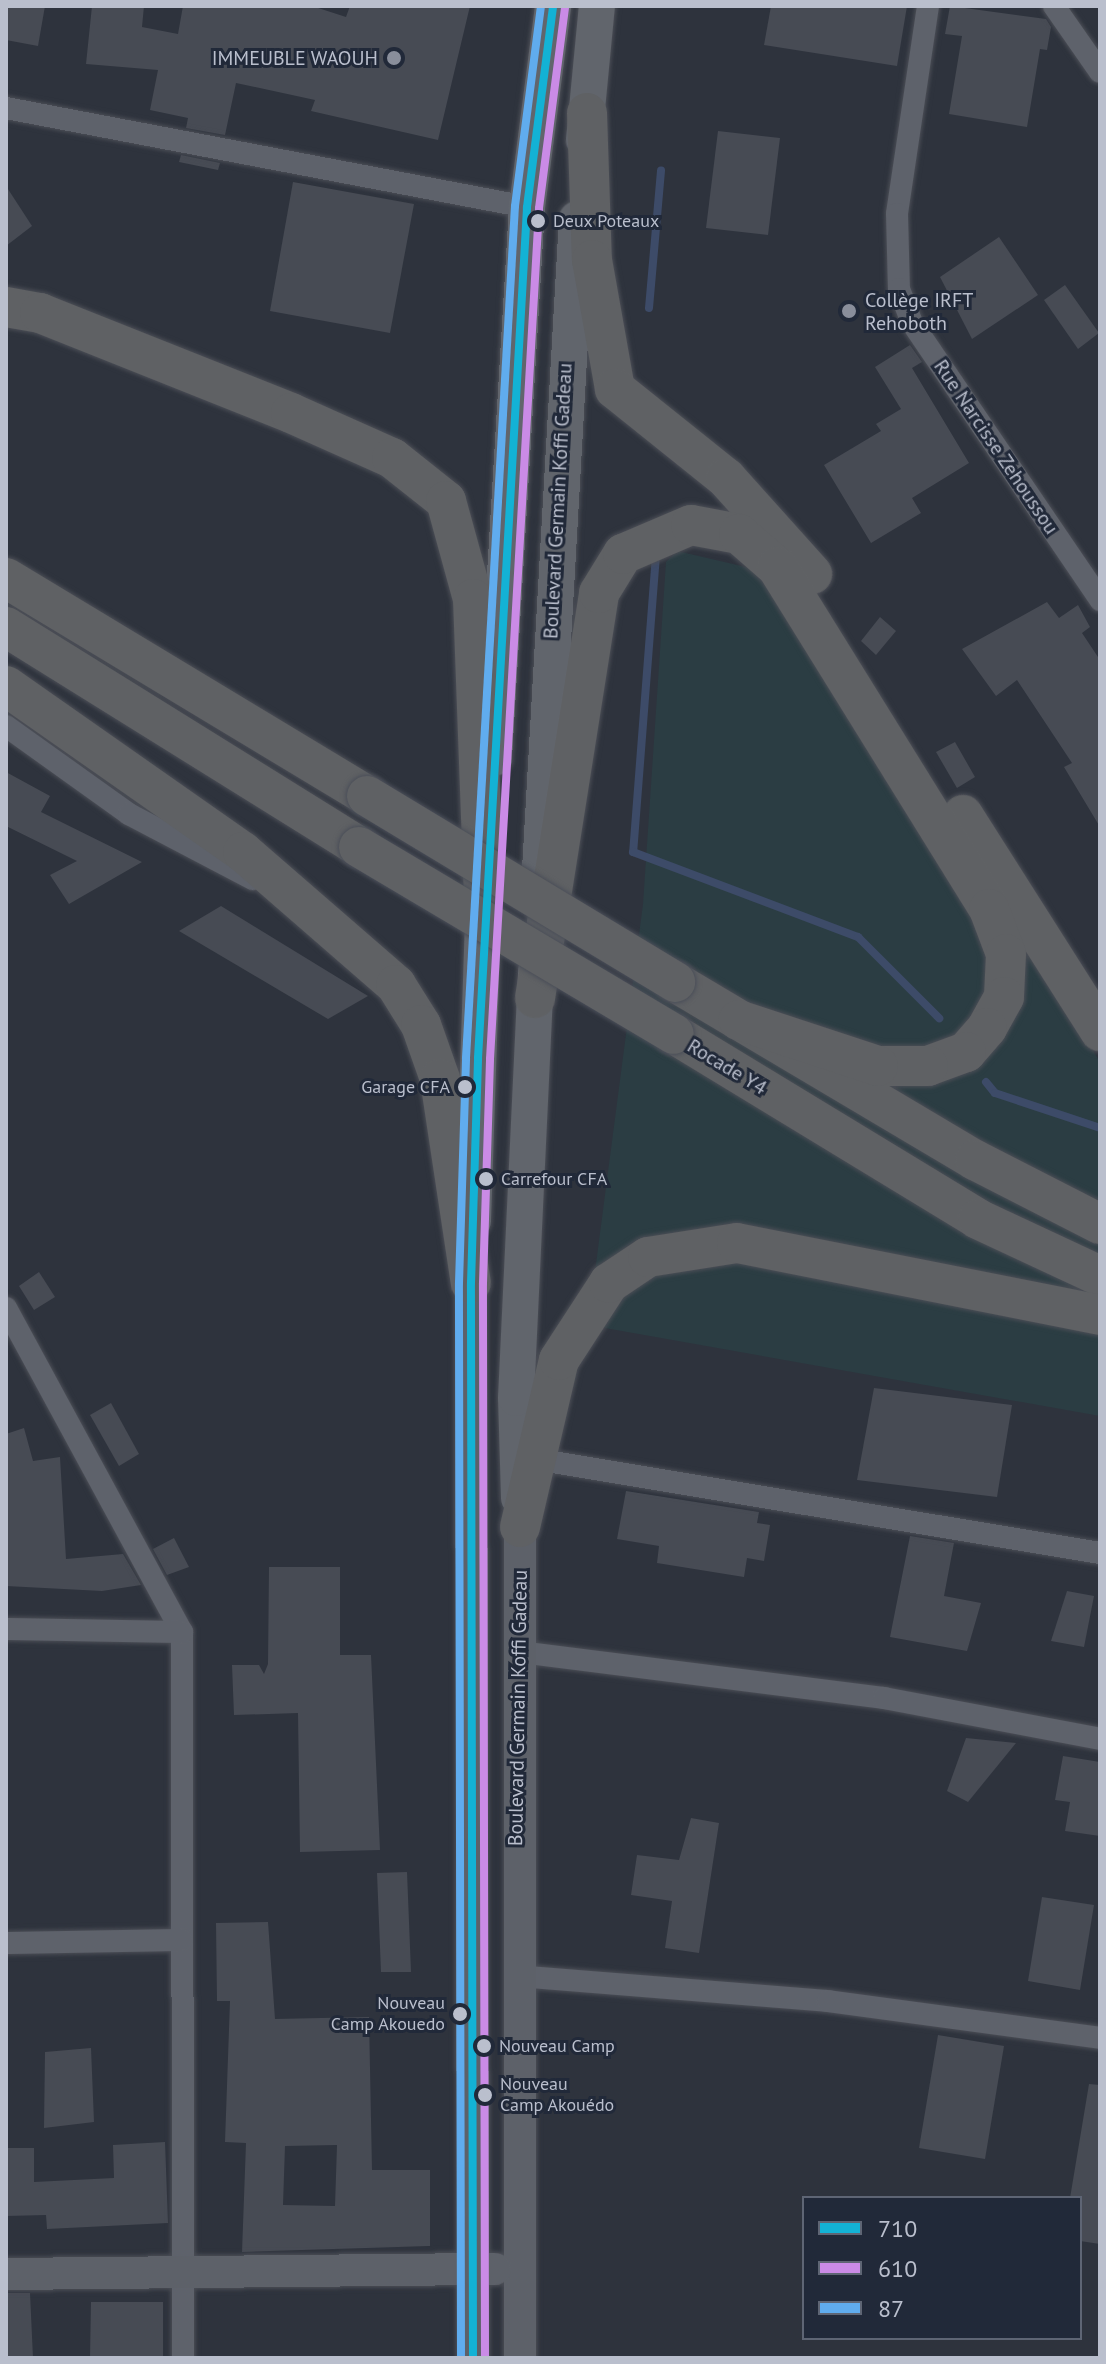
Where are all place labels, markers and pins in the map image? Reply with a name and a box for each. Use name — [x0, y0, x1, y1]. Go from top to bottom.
place label: IMMEUBLE WAOUH — [211, 46, 378, 70]
marker: IMMEUBLE WAOUH — [385, 49, 403, 67]
place label: Deux Poteaux — [553, 210, 660, 232]
marker: Deux Poteaux — [530, 213, 546, 229]
place label: Collège IRFT Rehoboth — [865, 288, 973, 335]
marker: Collège IRFT Rehoboth — [840, 302, 858, 320]
place label: Garage CFA — [361, 1076, 450, 1098]
marker: Garage CFA — [457, 1079, 473, 1095]
place label: Carrefour CFA — [501, 1168, 607, 1190]
marker: Carrefour CFA — [478, 1171, 494, 1187]
place label: Nouveau Camp Akouedo — [330, 1993, 445, 2036]
marker: Nouveau Camp Akouedo — [452, 2006, 468, 2022]
place label: Nouveau Camp — [499, 2035, 615, 2057]
marker: Nouveau Camp — [476, 2038, 492, 2054]
place label: Nouveau Camp Akouédo — [500, 2074, 615, 2116]
marker: Nouveau Camp Akouédo — [477, 2087, 493, 2103]

